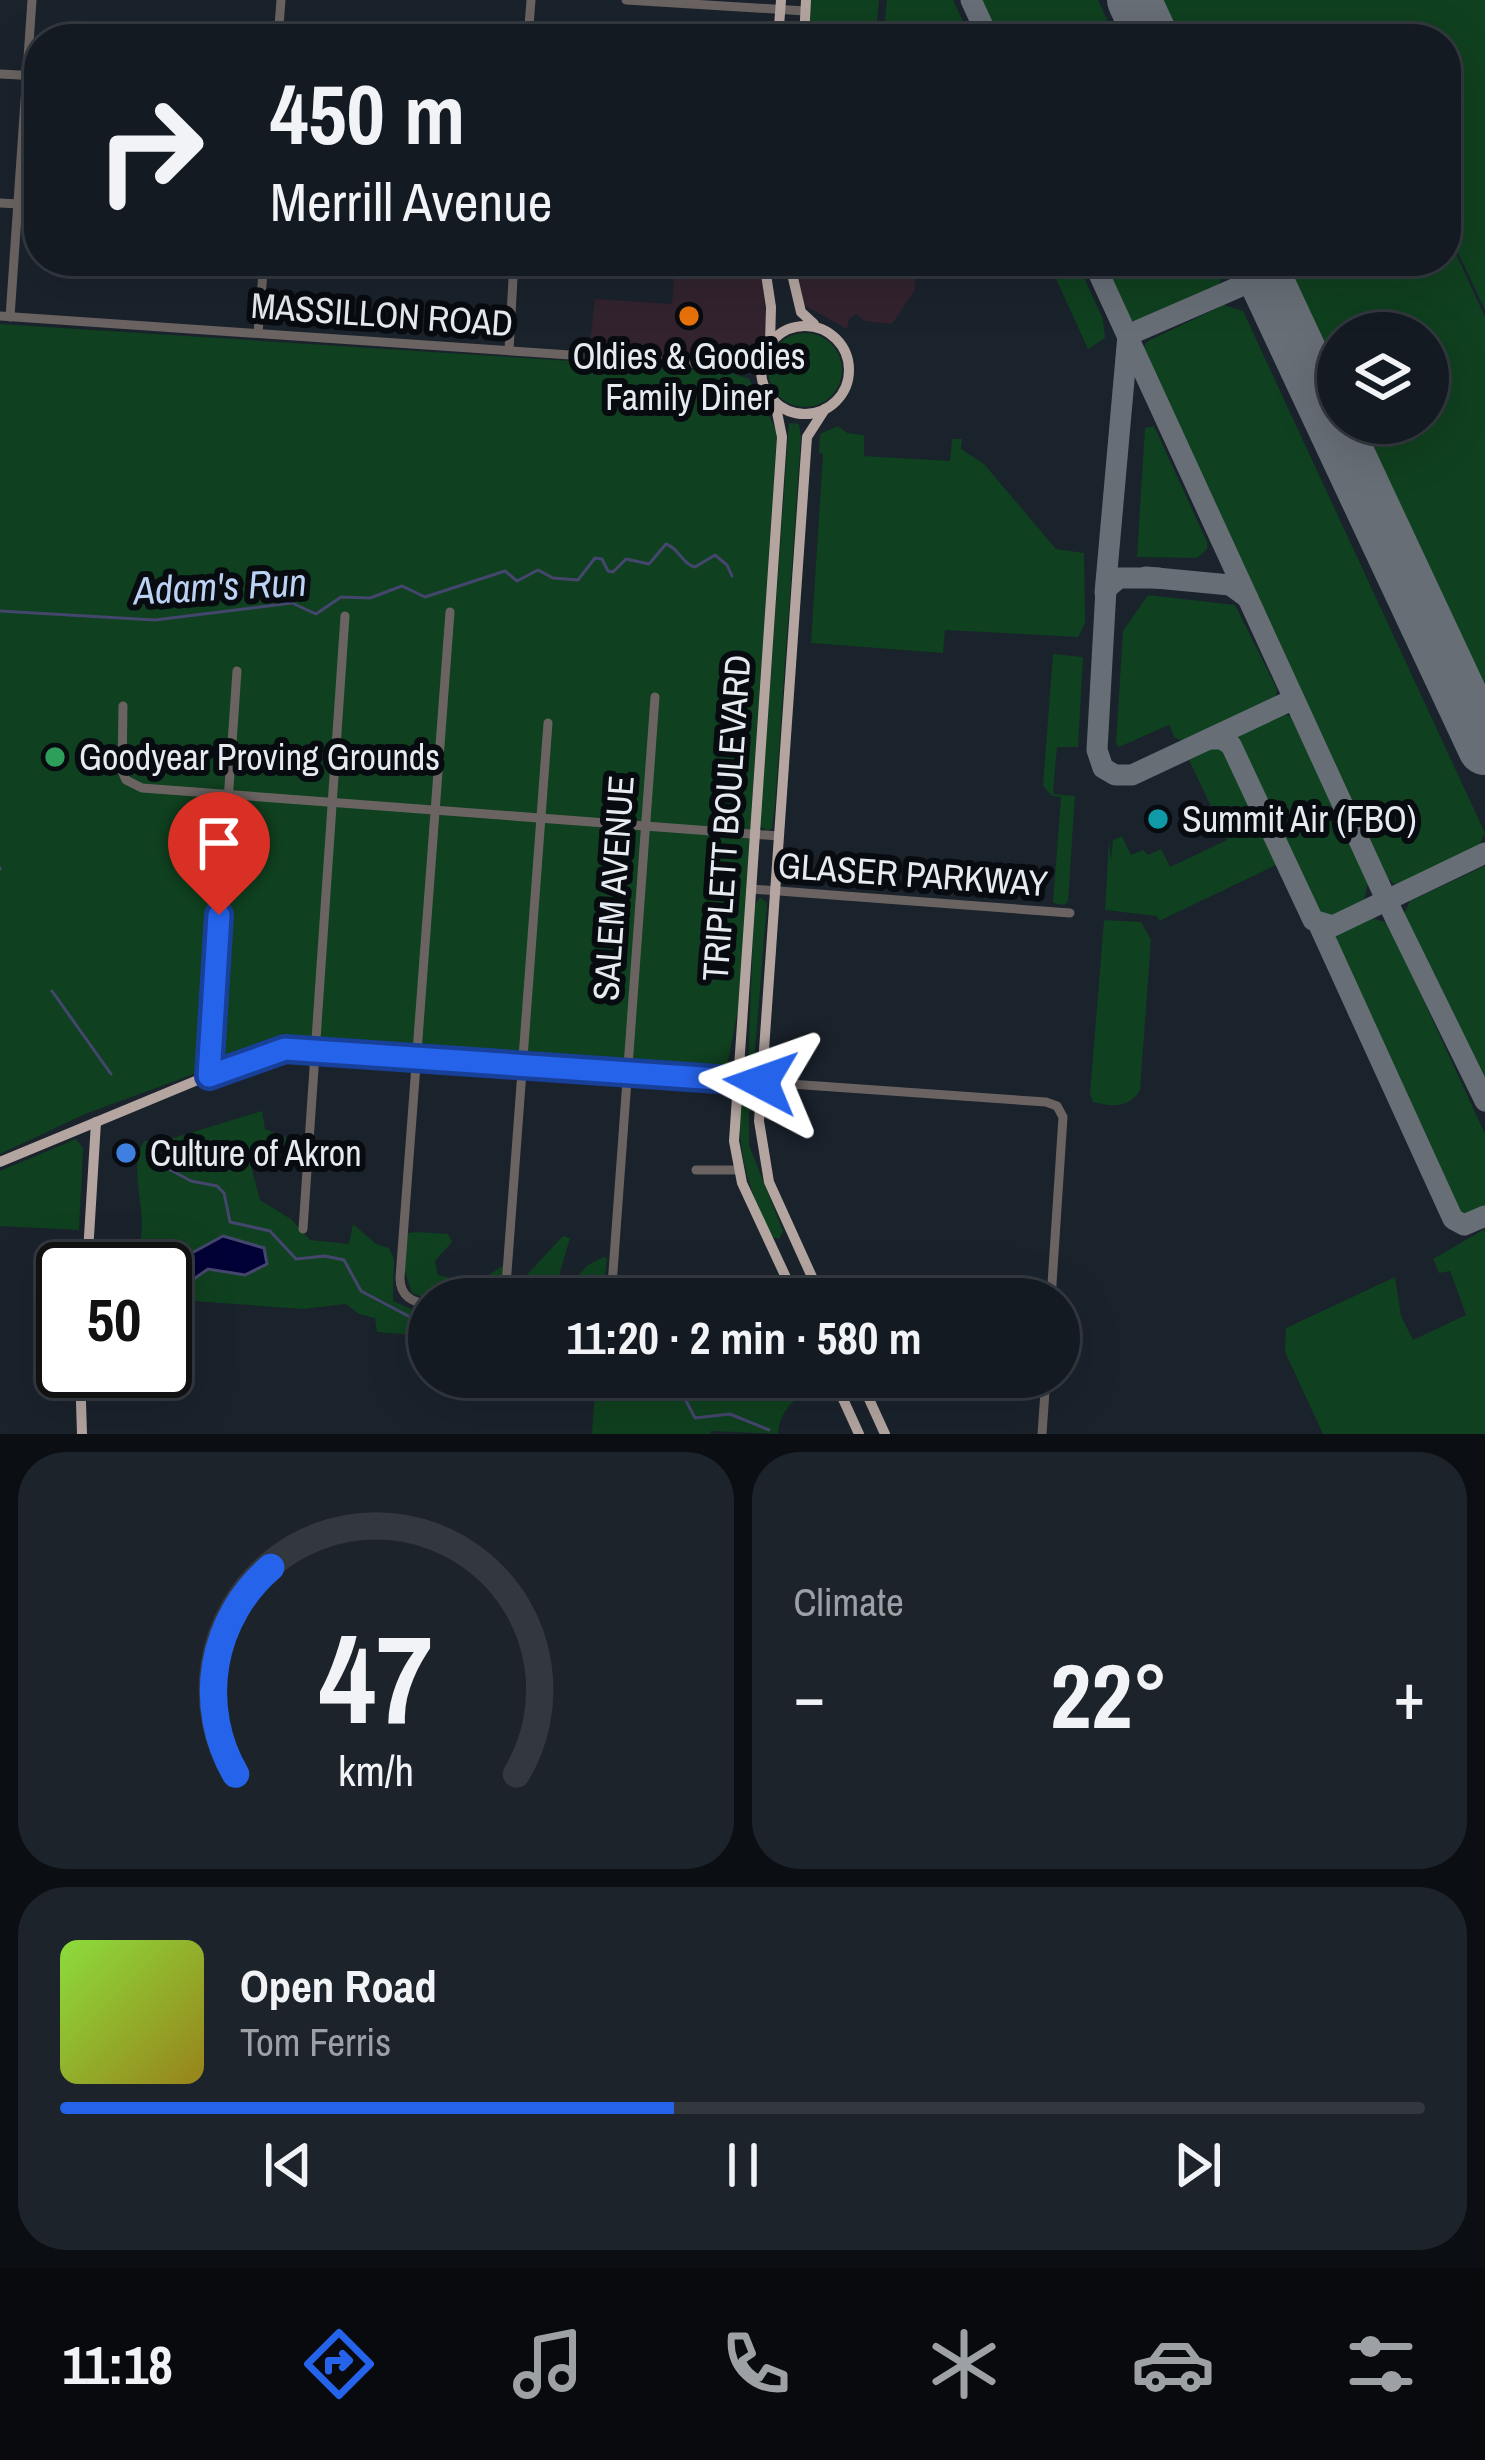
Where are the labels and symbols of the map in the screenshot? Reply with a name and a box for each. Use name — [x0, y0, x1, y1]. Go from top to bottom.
street label: MASSILLON ROAD — [249, 281, 515, 347]
marker: Oldies & Goodies Family Diner — [676, 303, 702, 329]
place label: Oldies & Goodies Family Diner — [572, 332, 806, 421]
water label: Adam's Run — [130, 556, 308, 617]
street label: TRIPLETT BOULEVARD — [691, 653, 761, 983]
place label: Goodyear Proving Grounds — [79, 733, 440, 781]
marker: Goodyear Proving Grounds — [42, 744, 68, 770]
street label: SALEM AVENUE — [581, 774, 645, 1002]
pin — [168, 792, 270, 915]
place label: Summit Air (FBO) — [1182, 795, 1417, 843]
marker: Summit Air (FBO) — [1145, 806, 1171, 832]
street label: GLASER PARKWAY — [777, 841, 1050, 907]
position arrow — [698, 1019, 824, 1145]
place label: Culture of Akron — [150, 1129, 362, 1177]
marker: Culture of Akron — [113, 1140, 139, 1166]
speed limit sign: 50 — [36, 1242, 192, 1398]

